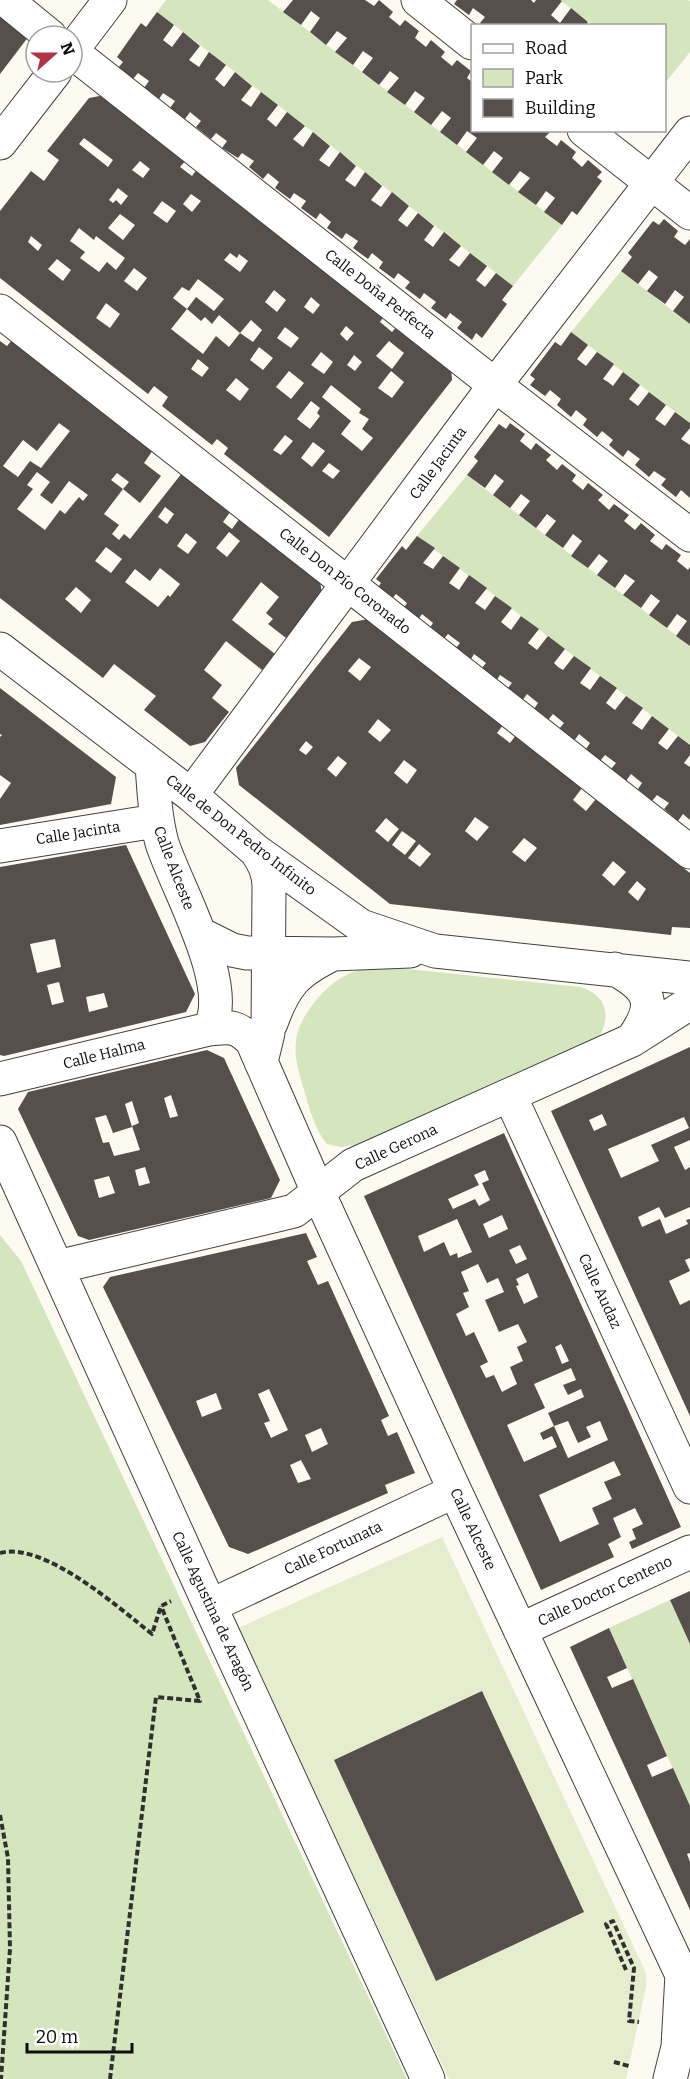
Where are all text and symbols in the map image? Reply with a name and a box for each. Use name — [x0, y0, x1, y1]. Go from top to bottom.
north arrow — [24, 24, 84, 84]
legend — [471, 24, 666, 132]
text: Road — [525, 37, 568, 59]
text: N — [56, 40, 79, 58]
text: Park — [525, 67, 564, 89]
text: Building — [525, 97, 596, 119]
street label: Calle Doña Perfecta — [321, 245, 439, 343]
street label: Calle Jacinta — [406, 423, 470, 503]
street label: Calle Don Pío Coronado — [276, 524, 414, 638]
street label: Calle de Don Pedro Infinito — [162, 771, 320, 899]
street label: Calle Jacinta — [35, 817, 121, 849]
street label: Calle Alceste — [150, 824, 198, 912]
street label: Calle Halma — [61, 1035, 147, 1073]
street label: Calle Gerona — [352, 1120, 440, 1174]
street label: Calle Audaz — [575, 1250, 625, 1332]
street label: Calle Alceste — [446, 1485, 500, 1573]
street label: Calle Fortunata — [281, 1517, 385, 1579]
street label: Calle Agustina de Aragón — [168, 1528, 258, 1694]
street label: Calle Doctor Centeno — [535, 1552, 675, 1630]
scale bar — [27, 2016, 132, 2054]
text: 20 m — [36, 2026, 78, 2048]

